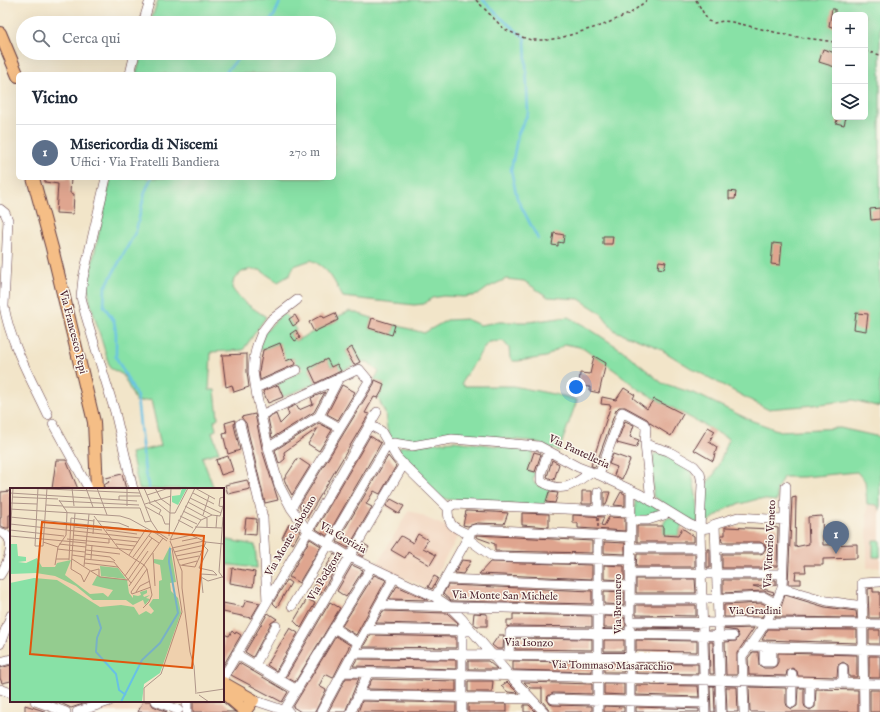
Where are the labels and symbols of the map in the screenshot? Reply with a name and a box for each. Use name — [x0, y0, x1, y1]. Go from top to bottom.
street label: Via Francesco Pepi — [56, 288, 90, 375]
your location — [566, 377, 586, 397]
street label: Via Pantelleria — [545, 431, 612, 472]
inset map — [10, 488, 224, 702]
street label: Via Monte Sabotino — [262, 493, 320, 580]
street label: Via Vittorio Veneto — [761, 499, 779, 589]
street label: Via Gorizia — [316, 519, 369, 557]
pin: 1 — [823, 521, 849, 554]
street label: Via Podgora — [304, 548, 346, 604]
street label: Via Brennero — [611, 574, 625, 635]
street label: Via Monte San Michele — [451, 588, 558, 604]
street label: Via Gradini — [728, 604, 781, 618]
street label: Via Isonzo — [504, 636, 554, 650]
street label: Via Tommaso Masaracchio — [550, 658, 673, 674]

